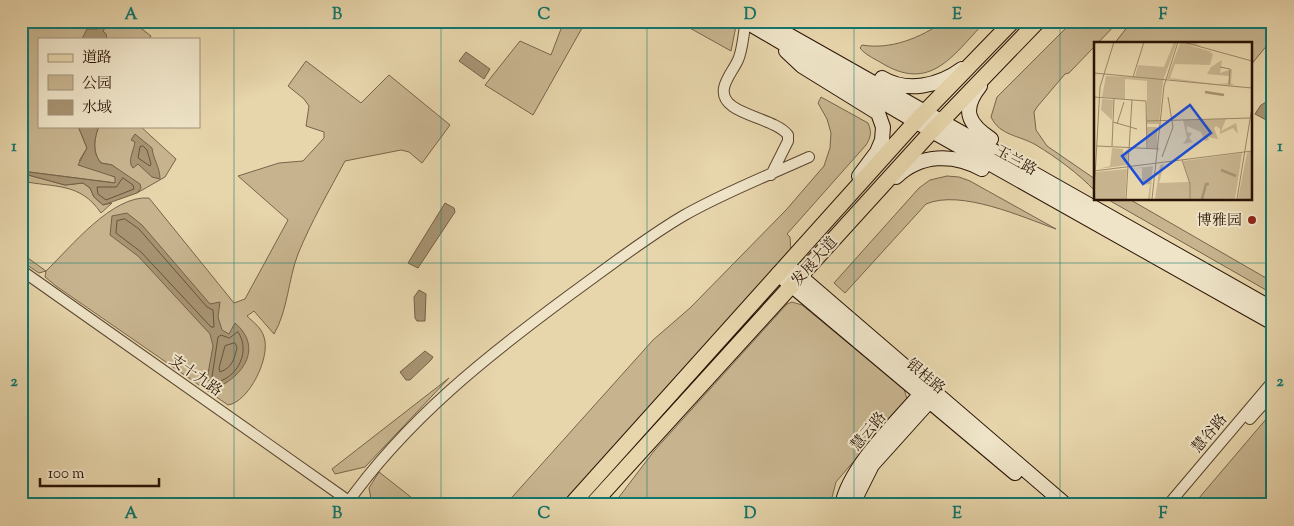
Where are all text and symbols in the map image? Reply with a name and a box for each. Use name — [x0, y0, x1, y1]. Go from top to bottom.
text: A — [125, 4, 138, 27]
text: B — [332, 4, 342, 27]
text: C — [538, 4, 551, 27]
text: D — [744, 4, 757, 27]
text: E — [952, 4, 962, 27]
text: F — [1159, 4, 1168, 27]
legend — [38, 38, 200, 128]
inset map — [1094, 42, 1252, 200]
text: 道路 — [82, 48, 112, 69]
text: 公园 — [82, 74, 112, 95]
text: 水域 — [82, 98, 112, 119]
text: 1 — [11, 136, 17, 159]
text: 1 — [1277, 136, 1283, 159]
street label: 玉兰路 — [990, 141, 1040, 181]
place label: 博雅园 — [1197, 211, 1242, 232]
marker: 博雅园 — [1246, 214, 1258, 226]
street label: 发展大道 — [787, 233, 843, 291]
street label: 支十九路 — [165, 350, 226, 402]
street label: 银桂路 — [901, 355, 949, 400]
text: 2 — [10, 371, 18, 394]
text: 2 — [1276, 371, 1284, 394]
street label: 慧云路 — [847, 408, 892, 456]
street label: 慧谷路 — [1188, 410, 1233, 458]
scale bar — [40, 456, 159, 488]
text: 100 m — [48, 464, 85, 485]
text: A — [125, 503, 138, 526]
text: B — [332, 503, 342, 526]
text: C — [538, 503, 551, 526]
text: D — [744, 503, 757, 526]
text: E — [952, 503, 962, 526]
text: F — [1159, 503, 1168, 526]

